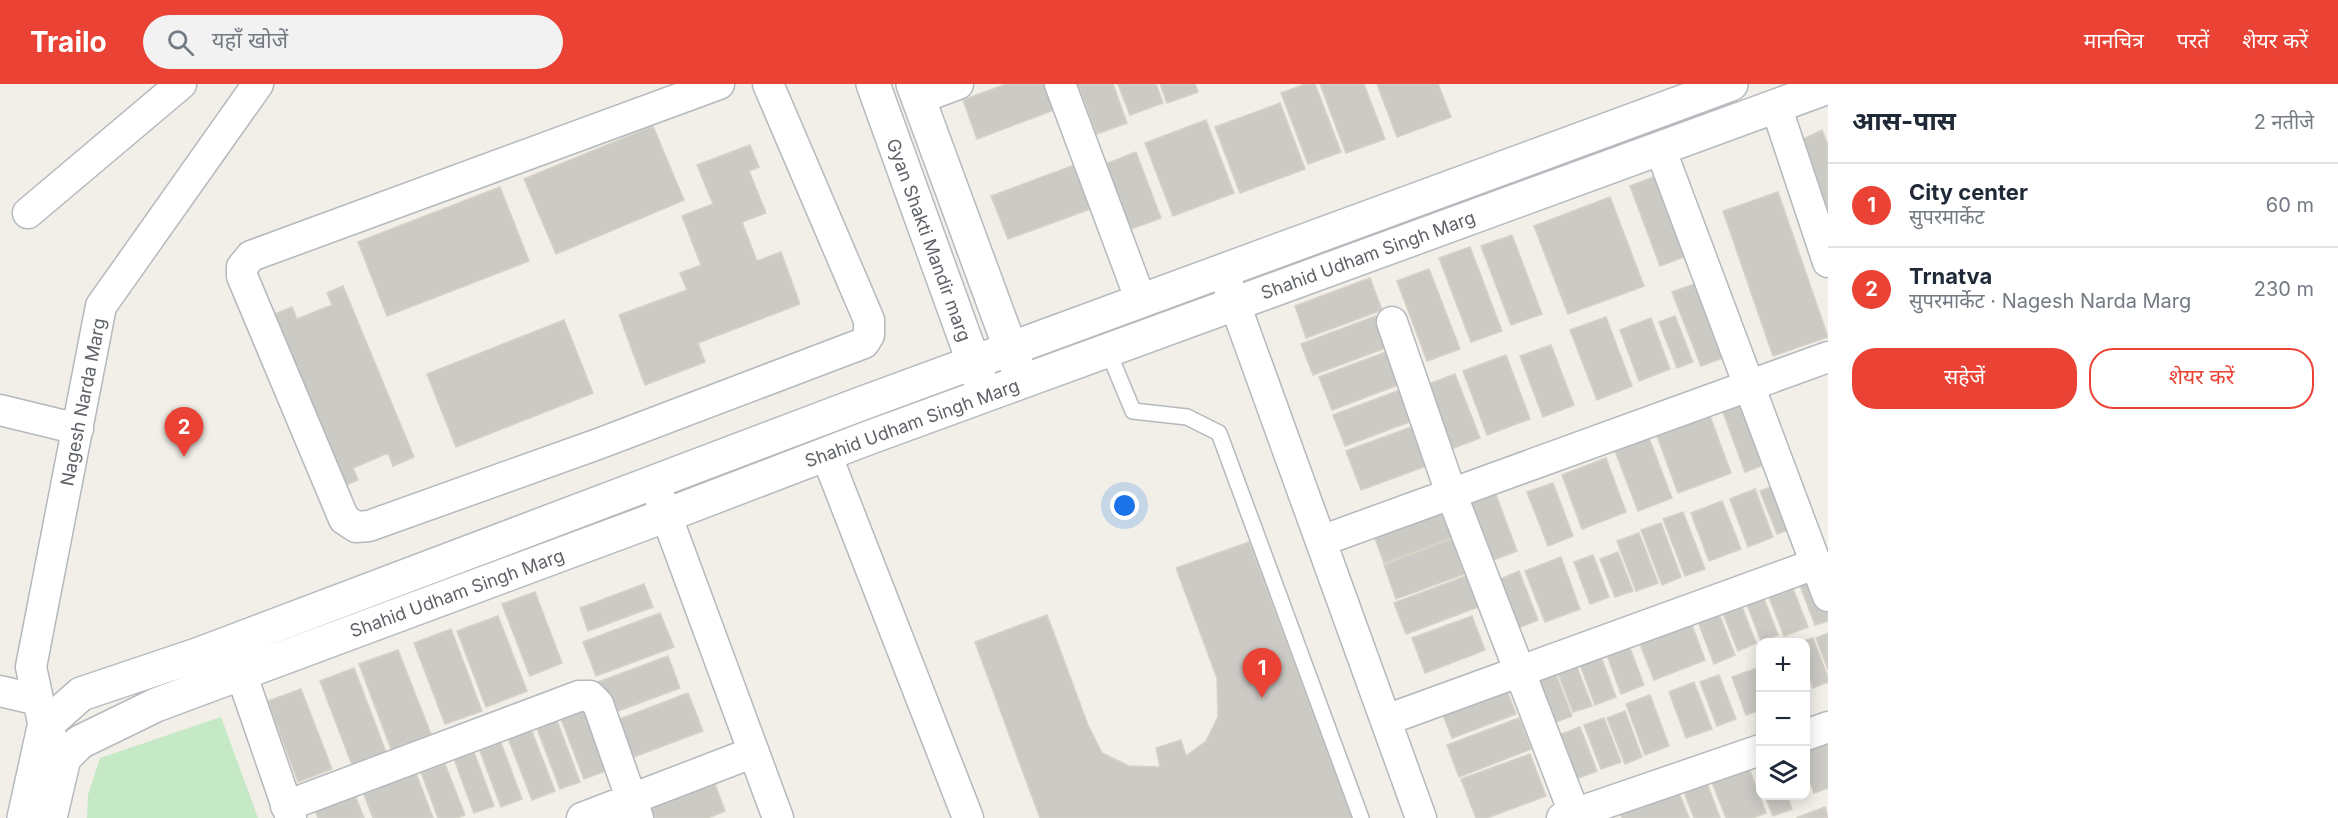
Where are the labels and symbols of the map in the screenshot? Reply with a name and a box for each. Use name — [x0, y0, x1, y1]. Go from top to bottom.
street label: Gyan Shakti Mandir marg — [882, 136, 976, 344]
street label: Shahid Udham Singh Marg — [1258, 206, 1478, 304]
street label: Nagesh Narda Marg — [56, 316, 110, 488]
street label: Shahid Udham Singh Marg — [802, 374, 1022, 472]
pin: 2 — [164, 408, 204, 457]
your location — [1110, 491, 1139, 520]
street label: Shahid Udham Singh Marg — [347, 544, 567, 642]
pin: 1 — [1242, 648, 1282, 698]

